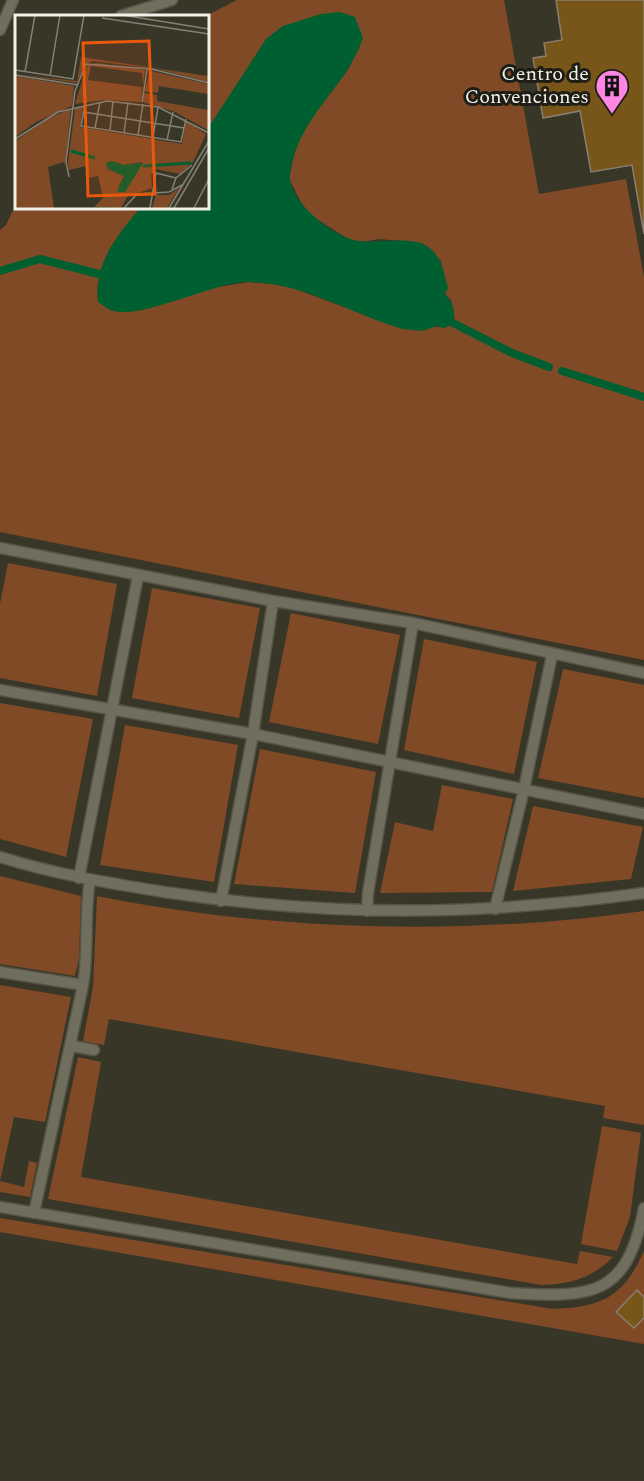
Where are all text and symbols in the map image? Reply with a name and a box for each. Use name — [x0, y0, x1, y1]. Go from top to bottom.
inset map — [15, 15, 208, 208]
place label: Centro de Convenciones — [465, 59, 589, 112]
building icon: Centro de Convenciones — [594, 68, 630, 115]

